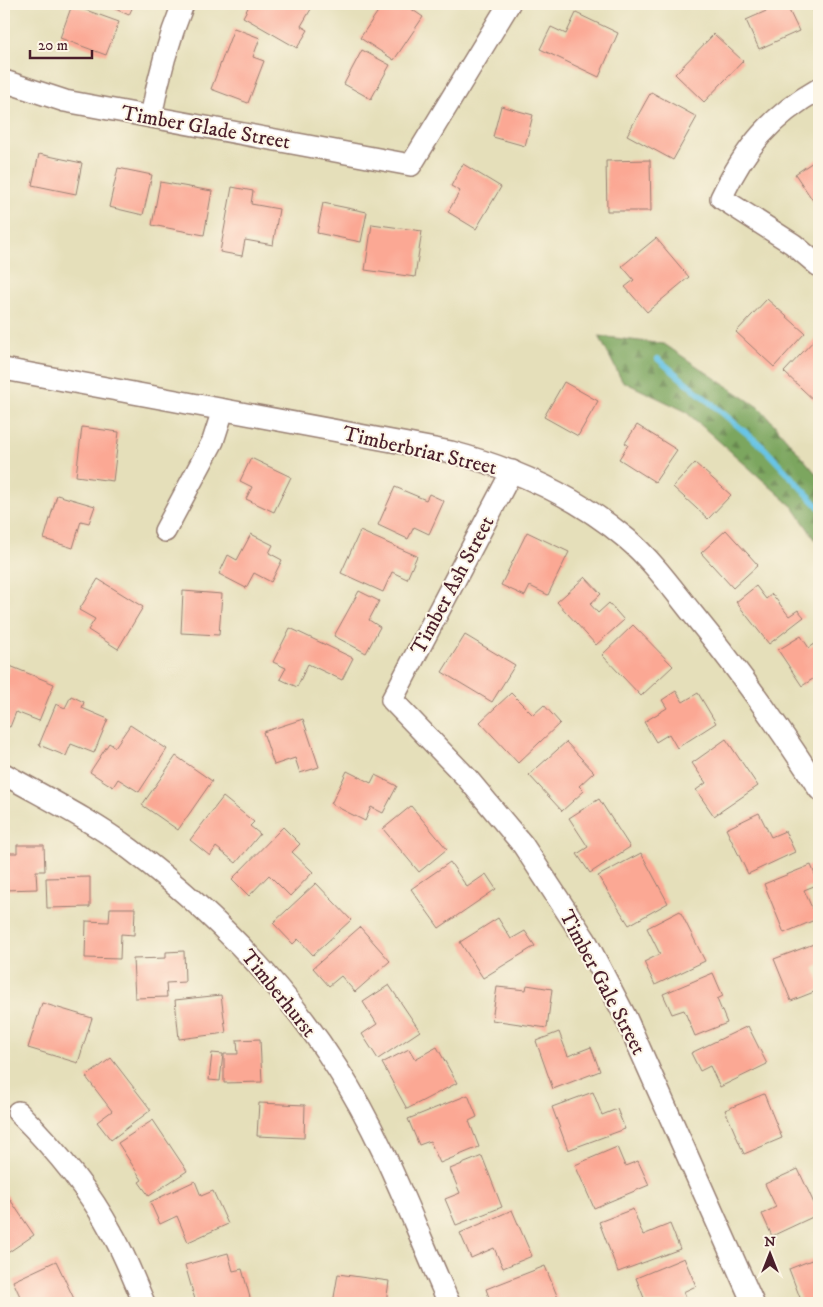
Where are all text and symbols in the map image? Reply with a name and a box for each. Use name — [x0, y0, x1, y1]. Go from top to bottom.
scale bar — [30, 28, 92, 60]
text: 20 m — [38, 36, 68, 55]
street label: Timber Glade Street — [119, 100, 293, 156]
street label: Timberbriar Street — [340, 421, 500, 481]
street label: Timber Ash Street — [405, 511, 500, 659]
street label: Timber Gale Street — [553, 906, 651, 1060]
street label: Timberhurst — [235, 944, 322, 1043]
north arrow — [746, 1230, 796, 1280]
text: N — [764, 1233, 776, 1251]

